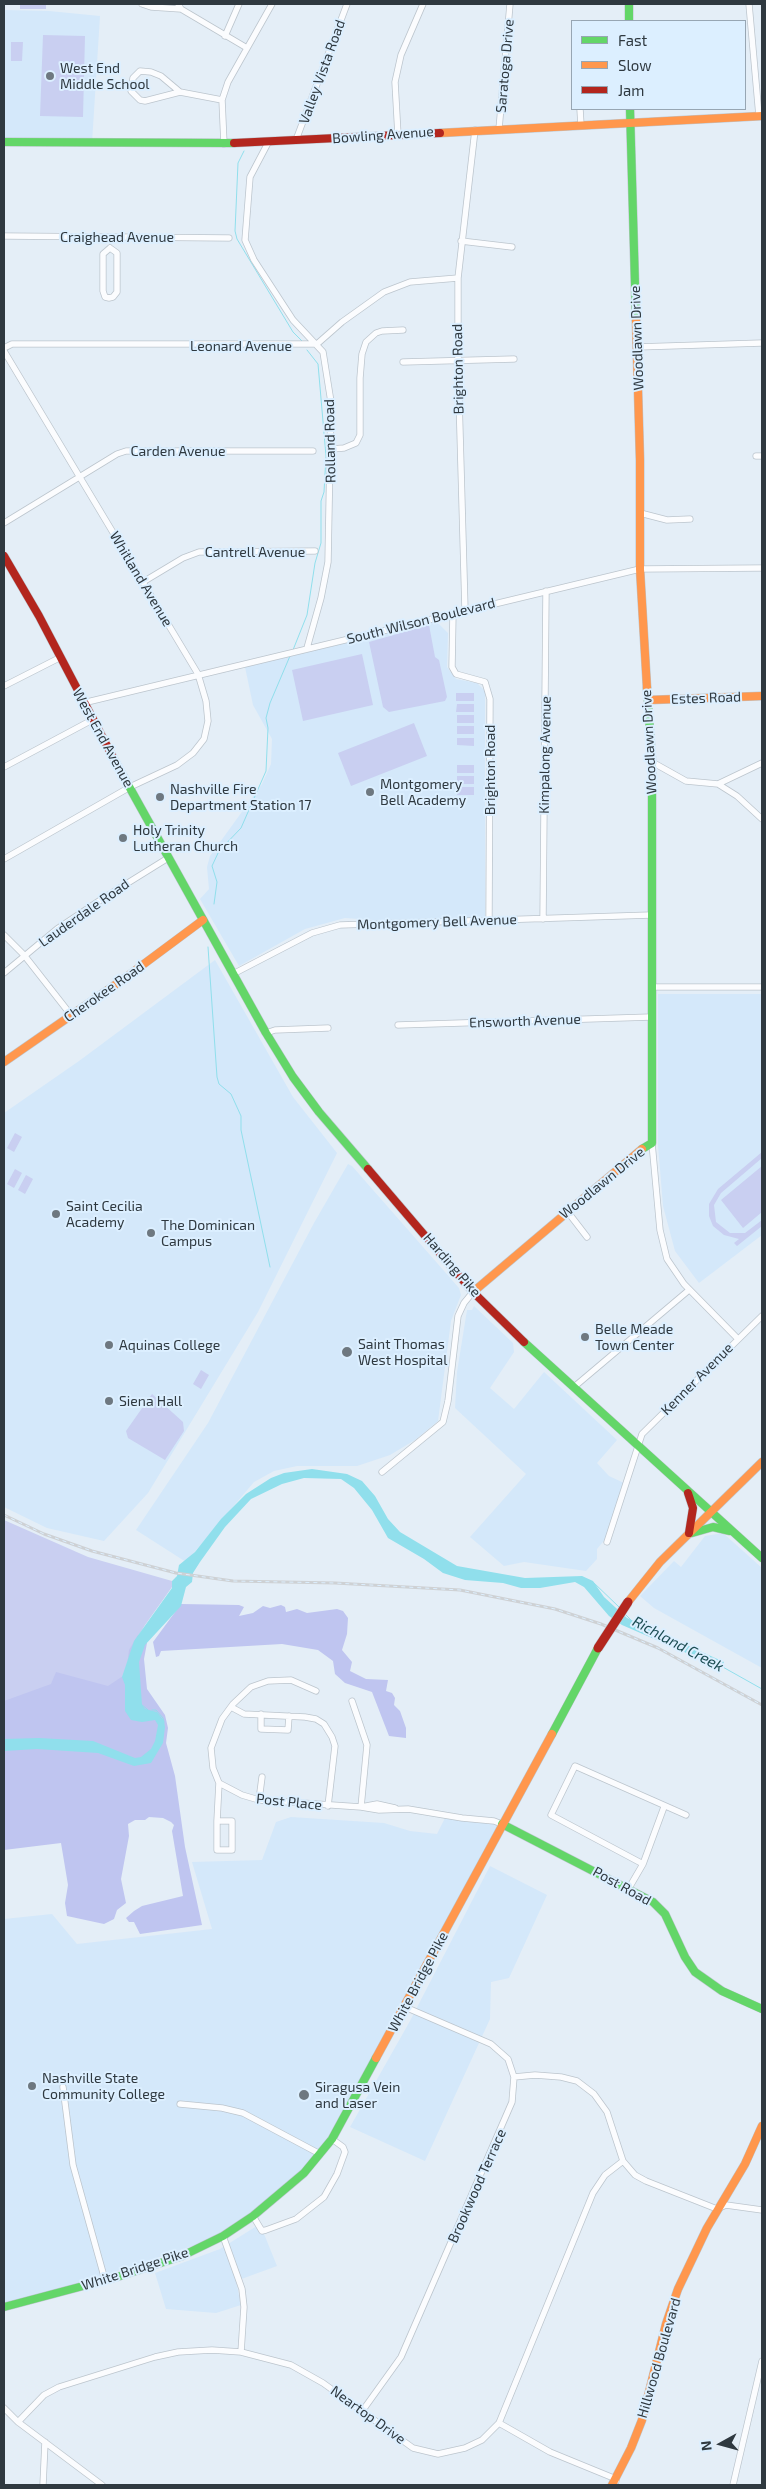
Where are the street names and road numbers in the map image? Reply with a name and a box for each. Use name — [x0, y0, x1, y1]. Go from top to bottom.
street label: Valley Vista Road — [295, 18, 349, 126]
street label: Saratoga Drive — [493, 18, 517, 114]
street label: Bowling Avenue — [332, 123, 434, 147]
street label: Craighead Avenue — [60, 229, 174, 245]
street label: Woodlawn Drive — [627, 285, 647, 391]
street label: Brighton Road — [449, 324, 467, 414]
street label: Leonard Avenue — [190, 338, 292, 354]
street label: Rolland Road — [321, 399, 339, 483]
street label: Carden Avenue — [131, 443, 225, 459]
street label: Whitland Avenue — [106, 528, 176, 630]
street label: Cantrell Avenue — [205, 544, 305, 560]
street label: South Wilson Boulevard — [345, 594, 497, 648]
street label: West End Avenue — [69, 686, 137, 790]
street label: Estes Road — [671, 688, 741, 708]
street label: Woodlawn Drive — [638, 689, 660, 795]
street label: Kimpalong Avenue — [536, 696, 554, 814]
street label: Brighton Road — [482, 725, 498, 815]
street label: Lauderdale Road — [36, 876, 132, 950]
street label: Montgomery Bell Avenue — [357, 911, 517, 933]
street label: Cherokee Road — [61, 958, 147, 1026]
street label: Ensworth Avenue — [469, 1011, 581, 1031]
street label: Woodlawn Drive — [556, 1143, 648, 1223]
street label: Harding Pike — [420, 1230, 484, 1300]
street label: Kenner Avenue — [657, 1339, 737, 1419]
street label: Post Place — [255, 1790, 323, 1814]
street label: Post Road — [590, 1863, 654, 1909]
street label: White Bridge Pike — [384, 1929, 452, 2035]
street label: Brookwood Terrace — [444, 2126, 510, 2246]
street label: White Bridge Pike — [80, 2244, 190, 2294]
street label: Hillwood Boulevard — [634, 2296, 684, 2420]
street label: Neartop Drive — [327, 2382, 409, 2448]

